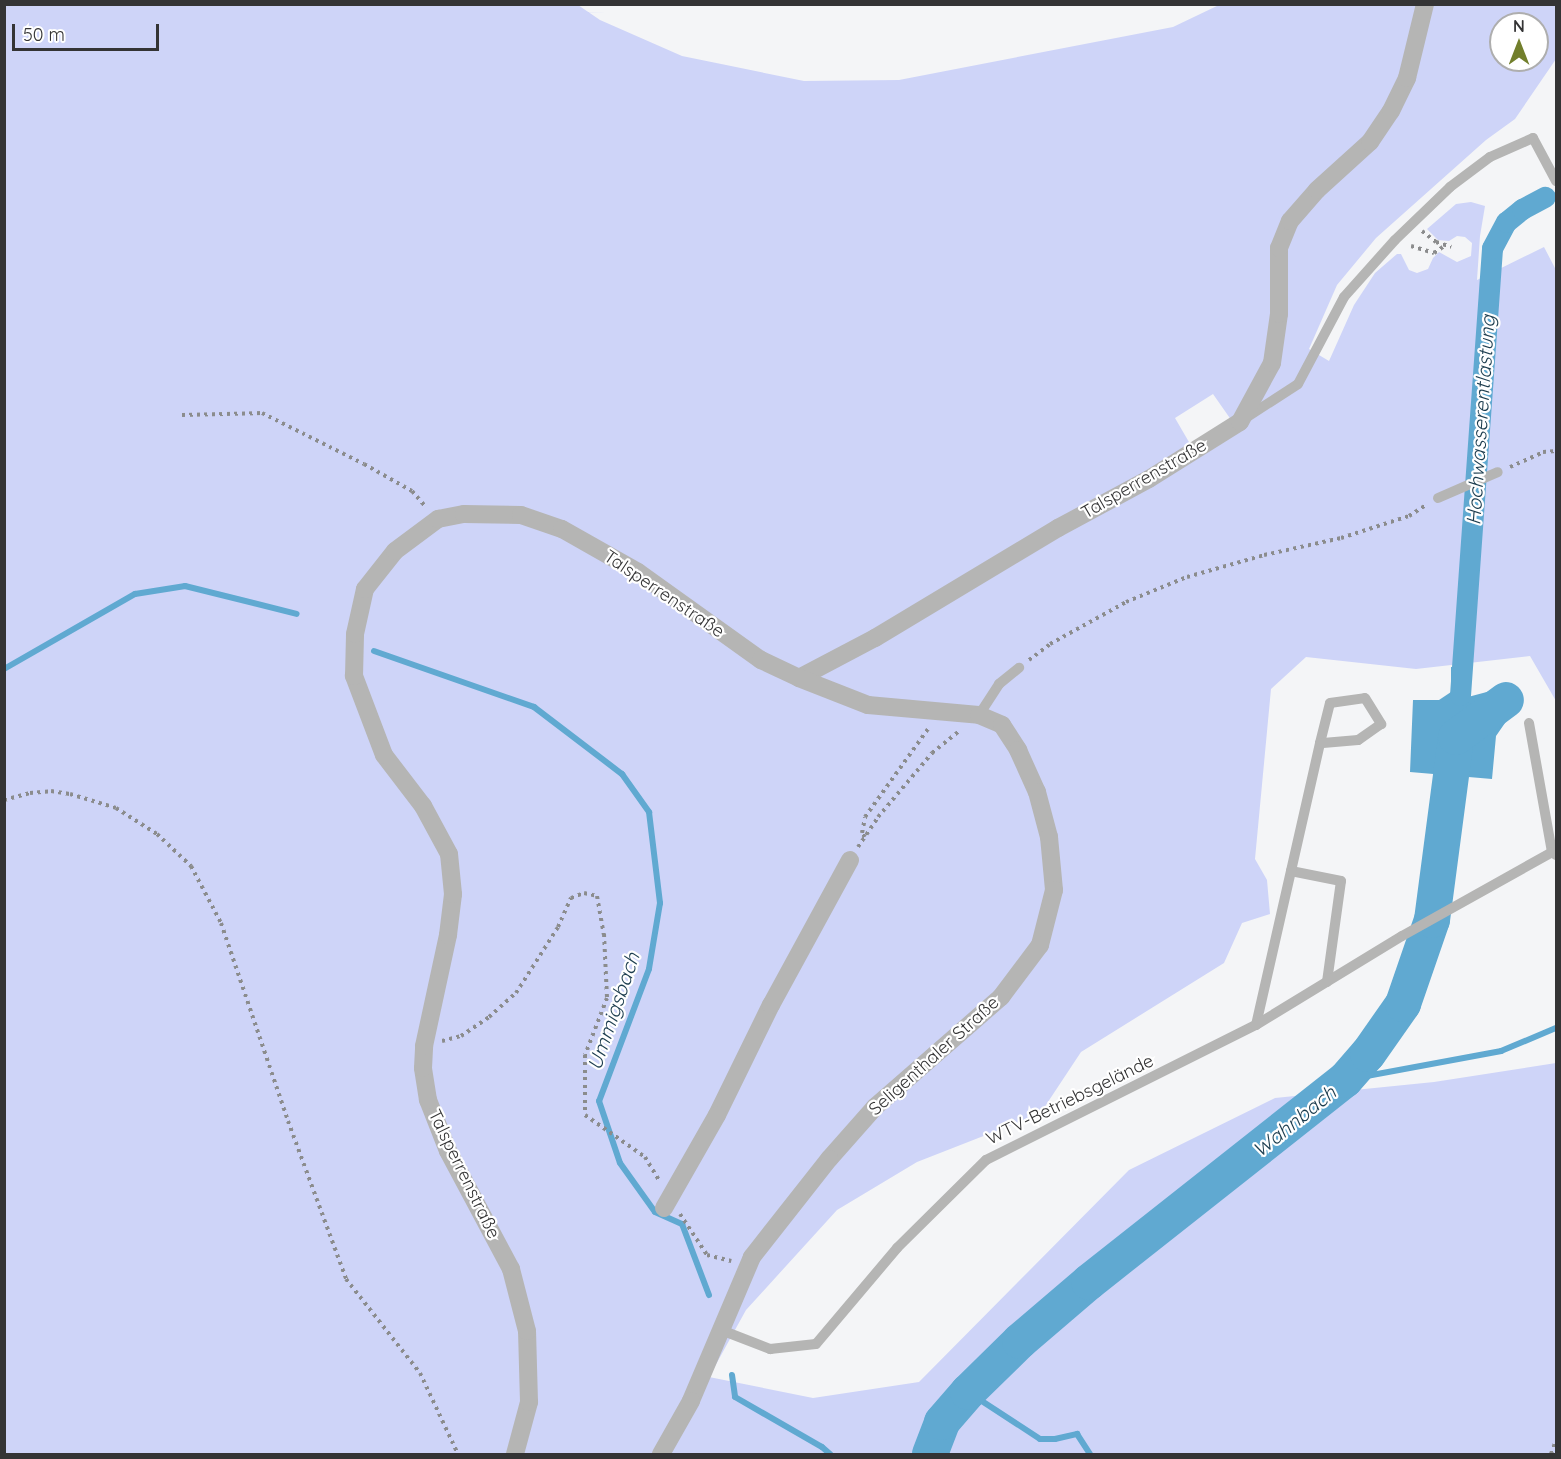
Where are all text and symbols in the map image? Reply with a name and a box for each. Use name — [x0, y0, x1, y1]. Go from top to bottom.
scale bar — [15, 12, 162, 50]
north arrow — [1489, 12, 1549, 72]
text: N — [1513, 16, 1525, 36]
text: 50 m — [23, 23, 65, 46]
water label: Hochwasserentlastung — [1461, 314, 1499, 526]
street label: Talsperrenstraße — [1078, 434, 1210, 524]
street label: Talsperrenstraße — [600, 546, 728, 642]
water label: Ummigsbach — [582, 949, 644, 1073]
street label: Seligenthaler Straße — [864, 992, 1004, 1120]
street label: WTV-Betriebsgelände — [983, 1050, 1157, 1150]
water label: Wahnbach — [1248, 1080, 1340, 1162]
street label: Talsperrenstraße — [423, 1106, 505, 1242]

